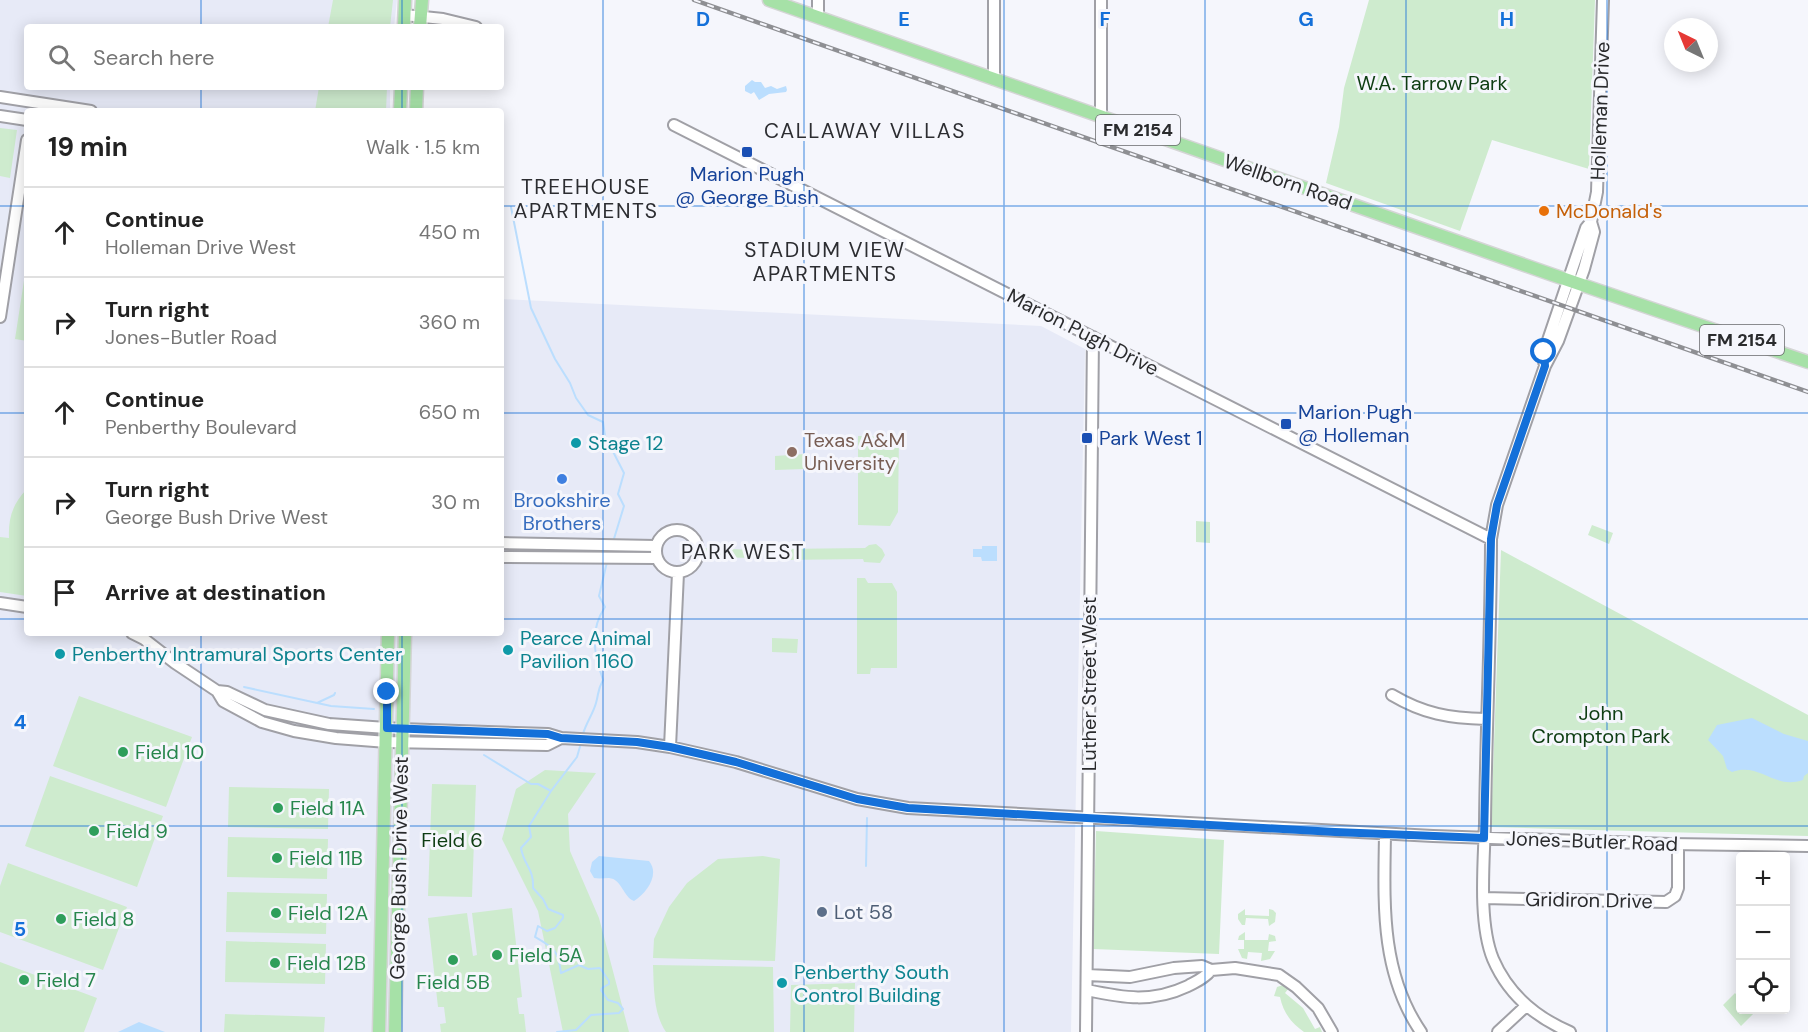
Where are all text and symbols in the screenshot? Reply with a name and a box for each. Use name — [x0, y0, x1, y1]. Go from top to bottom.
text: D — [696, 6, 710, 32]
text: E — [898, 6, 910, 32]
text: F — [1099, 6, 1111, 32]
text: G — [1298, 6, 1314, 32]
text: H — [1500, 6, 1514, 32]
north arrow — [1664, 18, 1718, 72]
search box — [24, 24, 504, 90]
icon: search — [45, 41, 78, 74]
street label: Holleman Drive — [1585, 41, 1615, 181]
text: Search here — [93, 43, 214, 72]
park label: W.A. Tarrow Park — [1356, 70, 1508, 96]
road number: FM 2154 — [1096, 115, 1180, 145]
district label: CALLAWAY VILLAS — [764, 117, 966, 145]
text: 19 min — [48, 130, 128, 164]
text: Walk · 1.5 km — [366, 134, 480, 160]
marker: Marion Pugh @ George Bush — [740, 145, 754, 159]
street label: Wellborn Road — [1221, 148, 1355, 216]
place label: Marion Pugh @ George Bush — [675, 161, 819, 210]
district label: TREEHOUSE APARTMENTS — [513, 173, 659, 225]
place label: McDonald's — [1556, 198, 1662, 224]
marker: McDonald's — [1537, 204, 1551, 218]
text: Continue — [105, 205, 204, 234]
icon: ahead — [48, 216, 81, 249]
text: 450 m — [419, 219, 480, 245]
text: Holleman Drive West — [105, 234, 296, 260]
district label: STADIUM VIEW APARTMENTS — [744, 236, 906, 288]
street label: Marion Pugh Drive — [1003, 283, 1163, 381]
text: Turn right — [105, 295, 210, 324]
icon: right — [48, 306, 81, 339]
text: 360 m — [419, 309, 480, 335]
text: Jones-Butler Road — [105, 324, 277, 350]
road number: FM 2154 — [1700, 325, 1784, 355]
route start — [1530, 338, 1556, 364]
text: Continue — [105, 385, 204, 414]
icon: ahead — [48, 396, 81, 429]
text: 650 m — [419, 399, 480, 425]
place label: Marion Pugh @ Holleman — [1298, 399, 1412, 448]
text: Penberthy Boulevard — [105, 414, 297, 440]
marker: Marion Pugh @ Holleman — [1279, 417, 1293, 431]
place label: Park West 1 — [1099, 425, 1203, 451]
place label: Texas A&M University — [804, 427, 905, 476]
place label: Stage 12 — [588, 430, 664, 456]
marker: Park West 1 — [1080, 431, 1094, 445]
marker: Stage 12 — [569, 436, 583, 450]
marker: Texas A&M University — [785, 445, 799, 459]
marker: Brookshire Brothers — [555, 472, 569, 486]
text: Turn right — [105, 475, 210, 504]
icon: right — [48, 486, 81, 519]
place label: Brookshire Brothers — [513, 487, 611, 536]
text: 30 m — [431, 489, 480, 515]
text: George Bush Drive West — [105, 504, 328, 530]
district label: PARK WEST — [681, 538, 805, 566]
icon: arrive — [48, 576, 81, 609]
text: Arrive at destination — [105, 578, 326, 607]
street label: Luther Street West — [1076, 597, 1102, 771]
place label: Pearce Animal Pavilion 1160 — [520, 625, 651, 674]
place label: Penberthy Intramural Sports Center — [72, 641, 402, 667]
marker: Pearce Animal Pavilion 1160 — [501, 643, 515, 657]
marker: Penberthy Intramural Sports Center — [53, 647, 67, 661]
route end — [373, 678, 399, 704]
park label: John Crompton Park — [1532, 700, 1670, 749]
text: 4 — [14, 709, 27, 735]
place label: Field 10 — [135, 739, 204, 765]
marker: Field 10 — [116, 745, 130, 759]
street label: George Bush Drive West — [384, 756, 414, 980]
place label: Field 11A — [290, 795, 365, 821]
marker: Field 11A — [271, 801, 285, 815]
place label: Field 9 — [106, 818, 168, 844]
marker: Field 9 — [87, 824, 101, 838]
street label: Jones-Butler Road — [1506, 825, 1678, 857]
park label: Field 6 — [421, 827, 483, 853]
place label: Field 11B — [289, 845, 363, 871]
marker: Field 11B — [270, 851, 284, 865]
map controls — [1736, 852, 1790, 1014]
button: + — [1736, 852, 1790, 906]
street label: Gridiron Drive — [1525, 886, 1653, 914]
place label: Lot 58 — [834, 899, 893, 925]
place label: Field 12A — [288, 900, 368, 926]
marker: Lot 58 — [815, 905, 829, 919]
place label: Field 8 — [73, 906, 134, 932]
marker: Field 12A — [269, 906, 283, 920]
button: − — [1736, 906, 1790, 960]
marker: Field 8 — [54, 912, 68, 926]
text: 5 — [14, 916, 26, 942]
place label: Field 5A — [509, 942, 583, 968]
marker: Field 5A — [490, 948, 504, 962]
place label: Field 12B — [287, 950, 366, 976]
marker: Field 5B — [446, 953, 460, 967]
marker: Field 12B — [268, 956, 282, 970]
place label: Penberthy South Control Building — [794, 959, 949, 1008]
button: locate — [1736, 960, 1790, 1014]
place label: Field 7 — [36, 967, 96, 993]
place label: Field 5B — [416, 969, 490, 995]
marker: Field 7 — [17, 973, 31, 987]
marker: Penberthy South Control Building — [775, 976, 789, 990]

